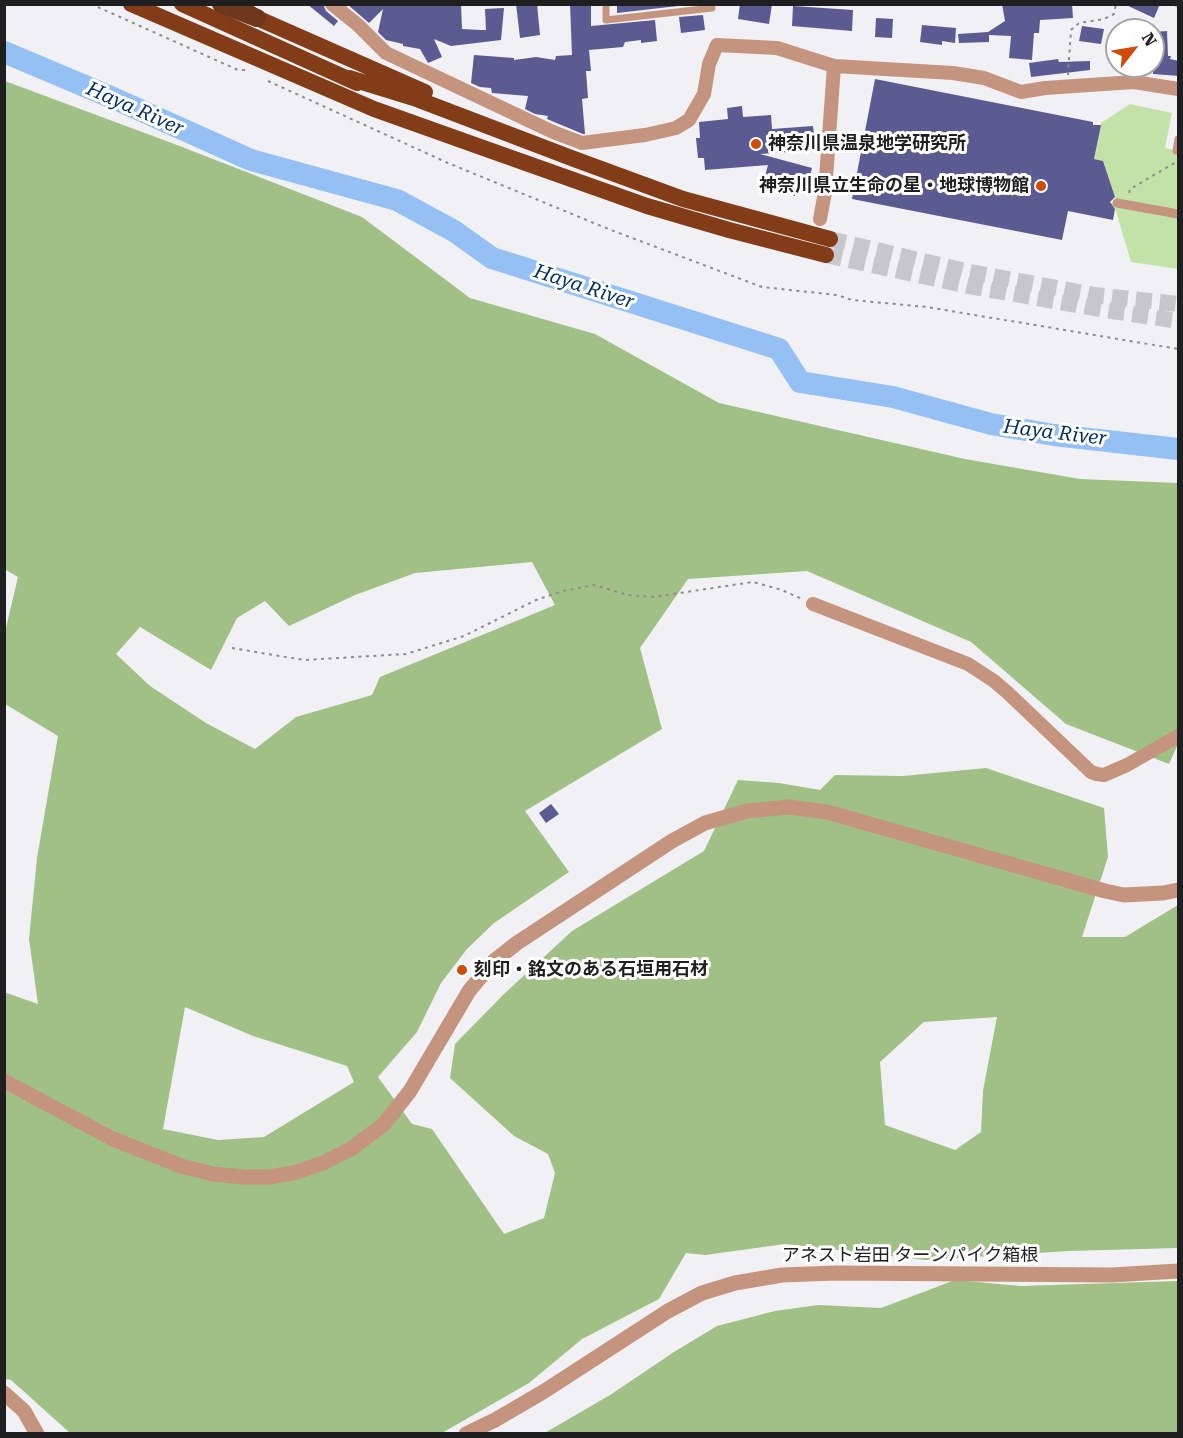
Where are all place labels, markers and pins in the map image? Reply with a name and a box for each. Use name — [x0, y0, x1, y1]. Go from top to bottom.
place label: 神奈川県温泉地学研究所 — [768, 133, 966, 155]
marker: 神奈川県温泉地学研究所 — [749, 137, 763, 151]
place label: 神奈川県立生命の星・地球博物館 — [759, 175, 1029, 197]
marker: 神奈川県立生命の星・地球博物館 — [1034, 179, 1048, 193]
place label: 刻印・銘文のある石垣用石材 — [474, 959, 708, 981]
marker: 刻印・銘文のある石垣用石材 — [455, 963, 469, 977]

